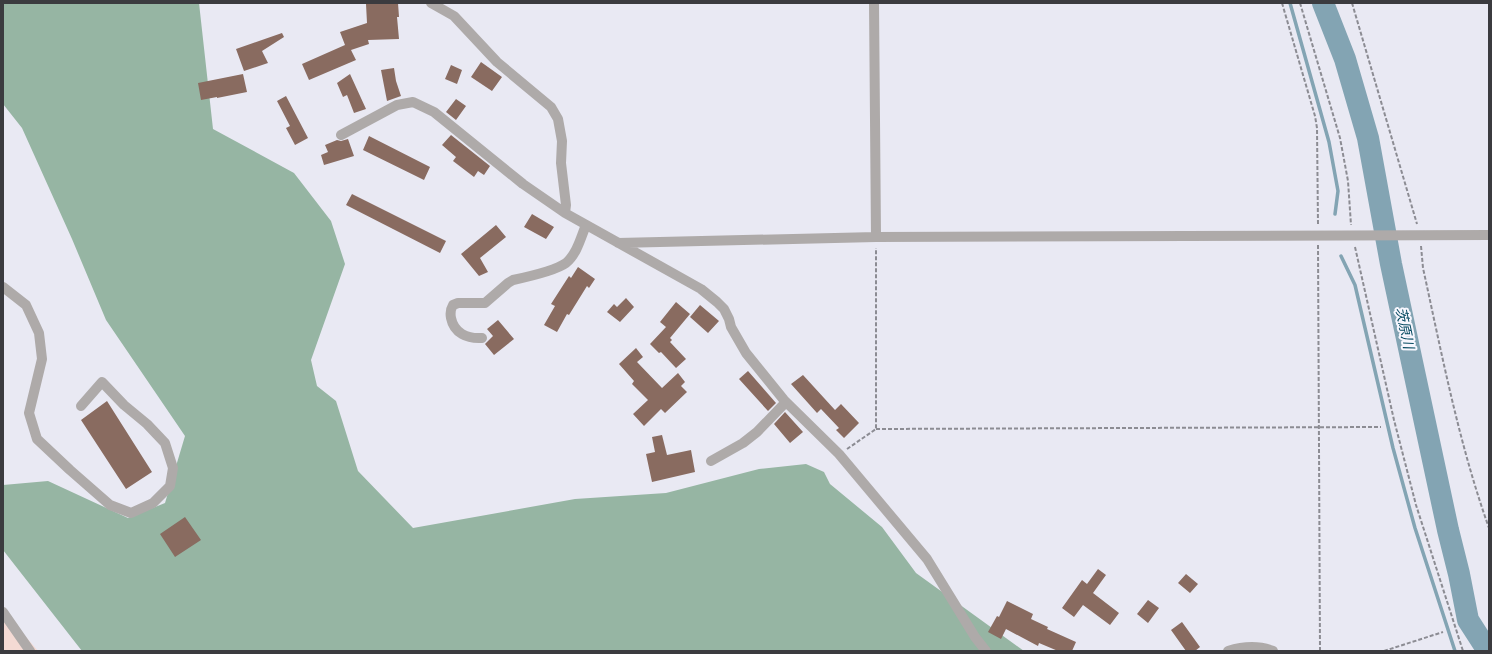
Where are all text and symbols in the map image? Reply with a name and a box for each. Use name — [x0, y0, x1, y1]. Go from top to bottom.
water label: 茨原川 — [1393, 306, 1418, 352]

